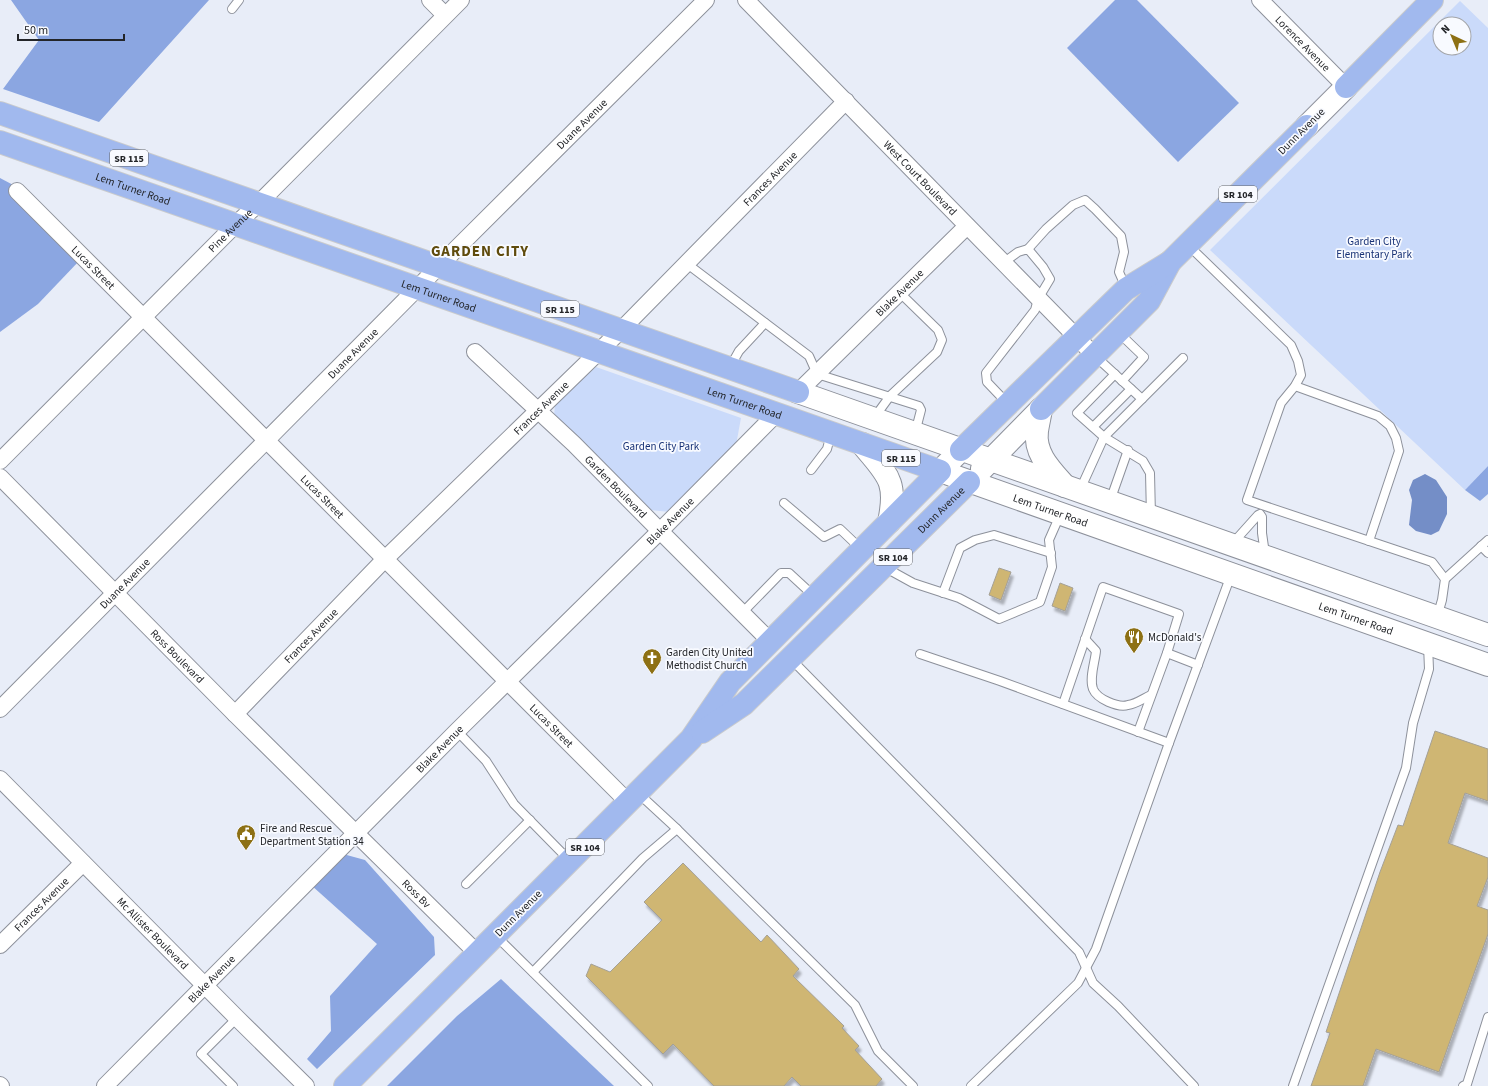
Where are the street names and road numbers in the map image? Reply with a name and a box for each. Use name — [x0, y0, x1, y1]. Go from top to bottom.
street label: Lorence Avenue — [1272, 13, 1334, 75]
street label: Duane Avenue — [553, 95, 611, 153]
street label: Dunn Avenue — [1275, 104, 1329, 158]
street label: West Court Boulevard — [880, 137, 960, 219]
street label: Frances Avenue — [740, 148, 801, 210]
road number: SR 115 — [110, 150, 148, 166]
street label: Lem Turner Road — [93, 169, 172, 209]
road number: SR 104 — [1219, 186, 1257, 202]
street label: Pine Avenue — [205, 205, 256, 256]
street label: Lucas Street — [68, 243, 118, 293]
street label: Blake Avenue — [872, 266, 927, 320]
street label: Lem Turner Road — [399, 276, 478, 316]
road number: SR 115 — [541, 301, 579, 317]
street label: Duane Avenue — [325, 324, 382, 382]
street label: Frances Avenue — [510, 377, 573, 438]
street label: Lem Turner Road — [705, 383, 784, 423]
road number: SR 115 — [882, 450, 920, 466]
street label: Garden Boulevard — [581, 452, 650, 522]
street label: Lucas Street — [297, 472, 347, 522]
street label: Dunn Avenue — [914, 483, 969, 537]
street label: Lem Turner Road — [1011, 490, 1090, 531]
street label: Blake Avenue — [643, 494, 698, 548]
road number: SR 104 — [874, 549, 912, 565]
street label: Duane Avenue — [96, 555, 154, 612]
street label: Lem Turner Road — [1316, 599, 1395, 639]
street label: Frances Avenue — [281, 605, 342, 667]
street label: Ross Boulevard — [147, 626, 207, 687]
street label: Lucas Street — [526, 701, 577, 751]
street label: Blake Avenue — [413, 721, 467, 776]
road number: SR 104 — [566, 839, 604, 855]
street label: Frances Avenue — [11, 874, 73, 935]
street label: Ross Bv — [399, 876, 434, 911]
street label: Dunn Avenue — [492, 886, 546, 940]
street label: Mc Allister Boulevard — [113, 894, 192, 973]
street label: Blake Avenue — [185, 952, 239, 1006]

